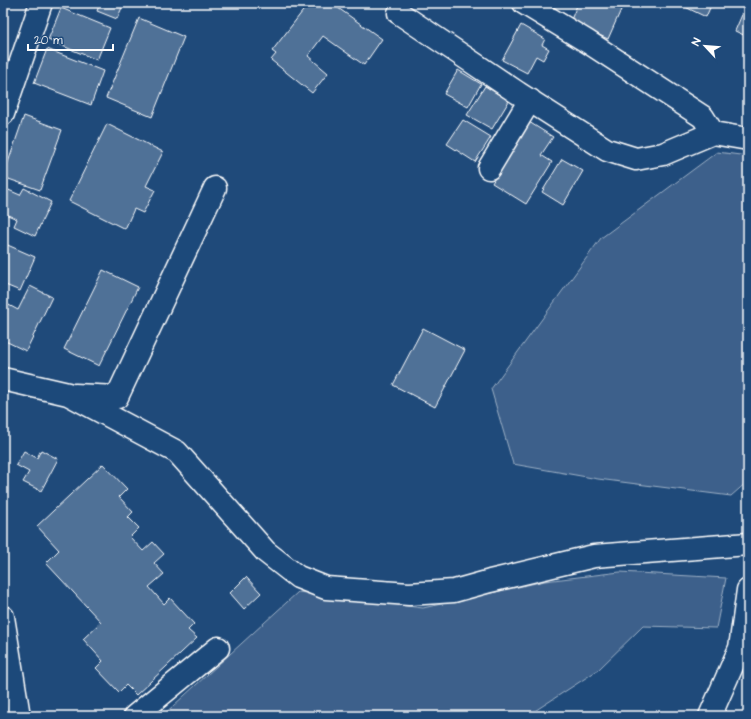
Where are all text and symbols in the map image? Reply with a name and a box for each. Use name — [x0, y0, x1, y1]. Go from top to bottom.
scale bar — [28, 26, 113, 52]
north arrow — [685, 26, 725, 66]
text: 20 m — [34, 32, 63, 49]
text: N — [688, 35, 705, 48]

